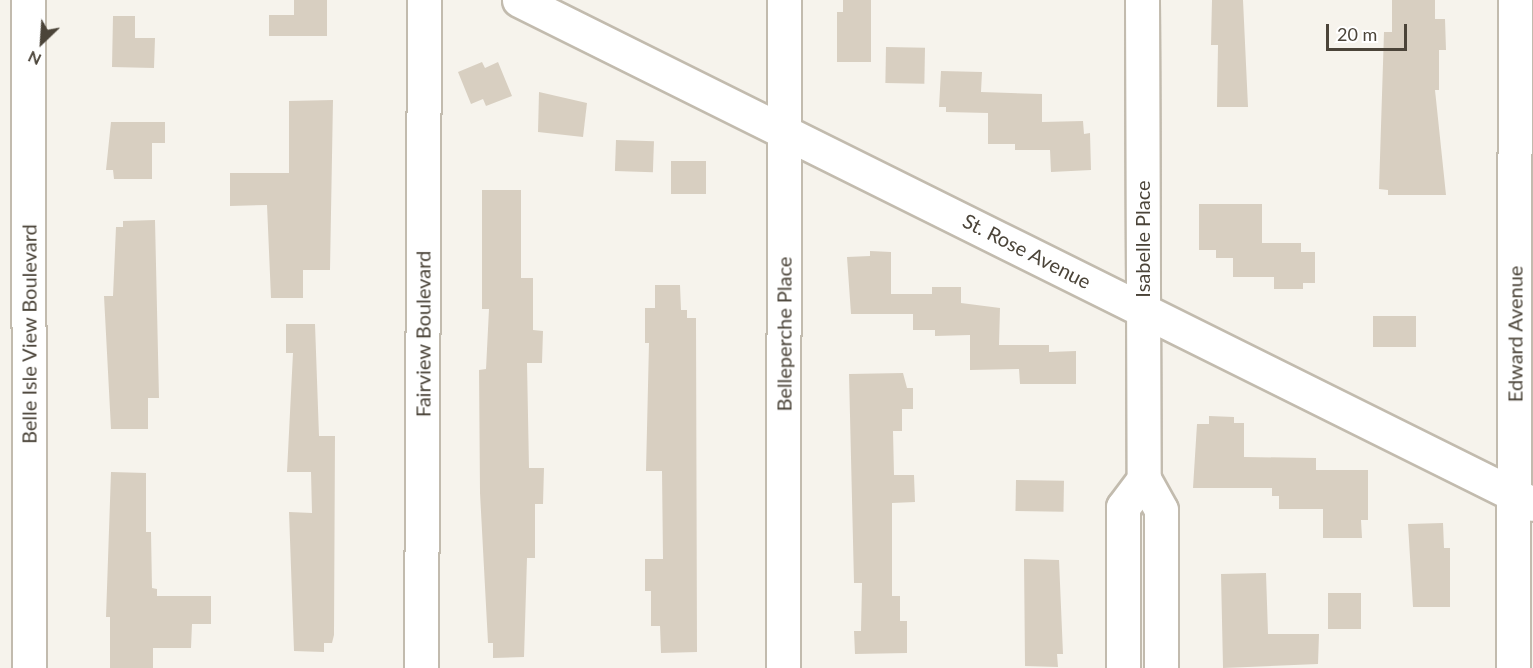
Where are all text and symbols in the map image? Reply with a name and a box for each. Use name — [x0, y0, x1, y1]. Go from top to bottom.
north arrow — [12, 12, 72, 72]
scale bar — [1329, 12, 1410, 50]
text: 20 m — [1337, 23, 1377, 45]
text: N — [25, 48, 44, 70]
street label: Isabelle Place — [1130, 180, 1154, 298]
street label: St. Rose Avenue — [959, 208, 1095, 294]
street label: Belle Isle View Boulevard — [17, 224, 41, 444]
street label: Fairview Boulevard — [411, 251, 435, 417]
street label: Belleperche Place — [772, 257, 796, 411]
street label: Edward Avenue — [1503, 265, 1527, 403]

